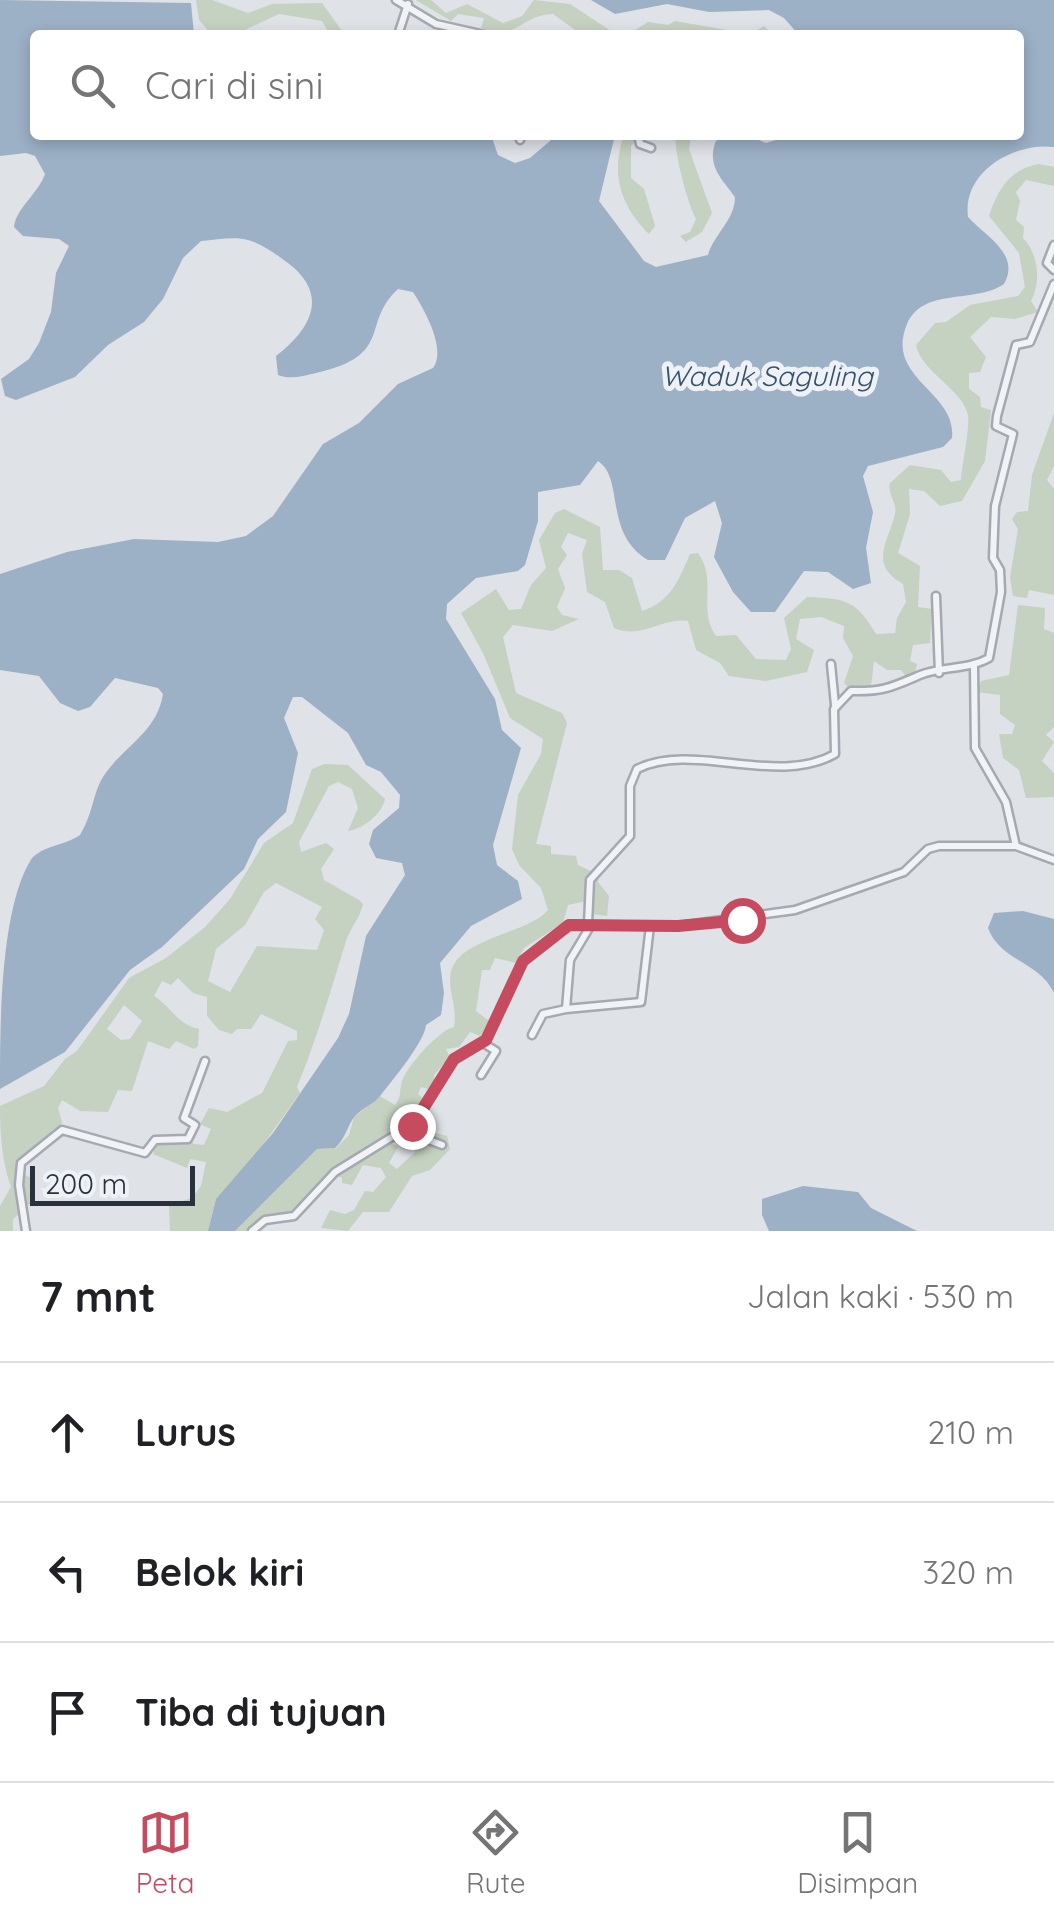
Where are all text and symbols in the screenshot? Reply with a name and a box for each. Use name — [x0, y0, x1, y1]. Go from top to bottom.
search box — [30, 30, 1024, 140]
icon: search — [65, 58, 120, 113]
text: Cari di sini — [145, 61, 324, 109]
water label: Waduk Saguling — [661, 358, 874, 393]
route start — [720, 898, 766, 944]
route end — [390, 1104, 436, 1150]
scale bar — [30, 1161, 195, 1206]
text: 200 m — [45, 1166, 127, 1201]
text: 7 mnt — [40, 1270, 156, 1323]
text: Jalan kaki · 530 m — [747, 1276, 1014, 1316]
icon: ahead — [40, 1405, 95, 1460]
text: Lurus — [135, 1408, 236, 1456]
text: 210 m — [927, 1412, 1014, 1452]
icon: left — [40, 1545, 95, 1600]
text: Belok kiri — [135, 1548, 304, 1596]
text: 320 m — [923, 1552, 1014, 1592]
icon: arrive — [40, 1685, 95, 1740]
text: Tiba di tujuan — [135, 1688, 387, 1736]
tab: Peta — [136, 1805, 195, 1900]
tab: Rute — [466, 1805, 526, 1900]
tab: Disimpan — [797, 1805, 918, 1900]

